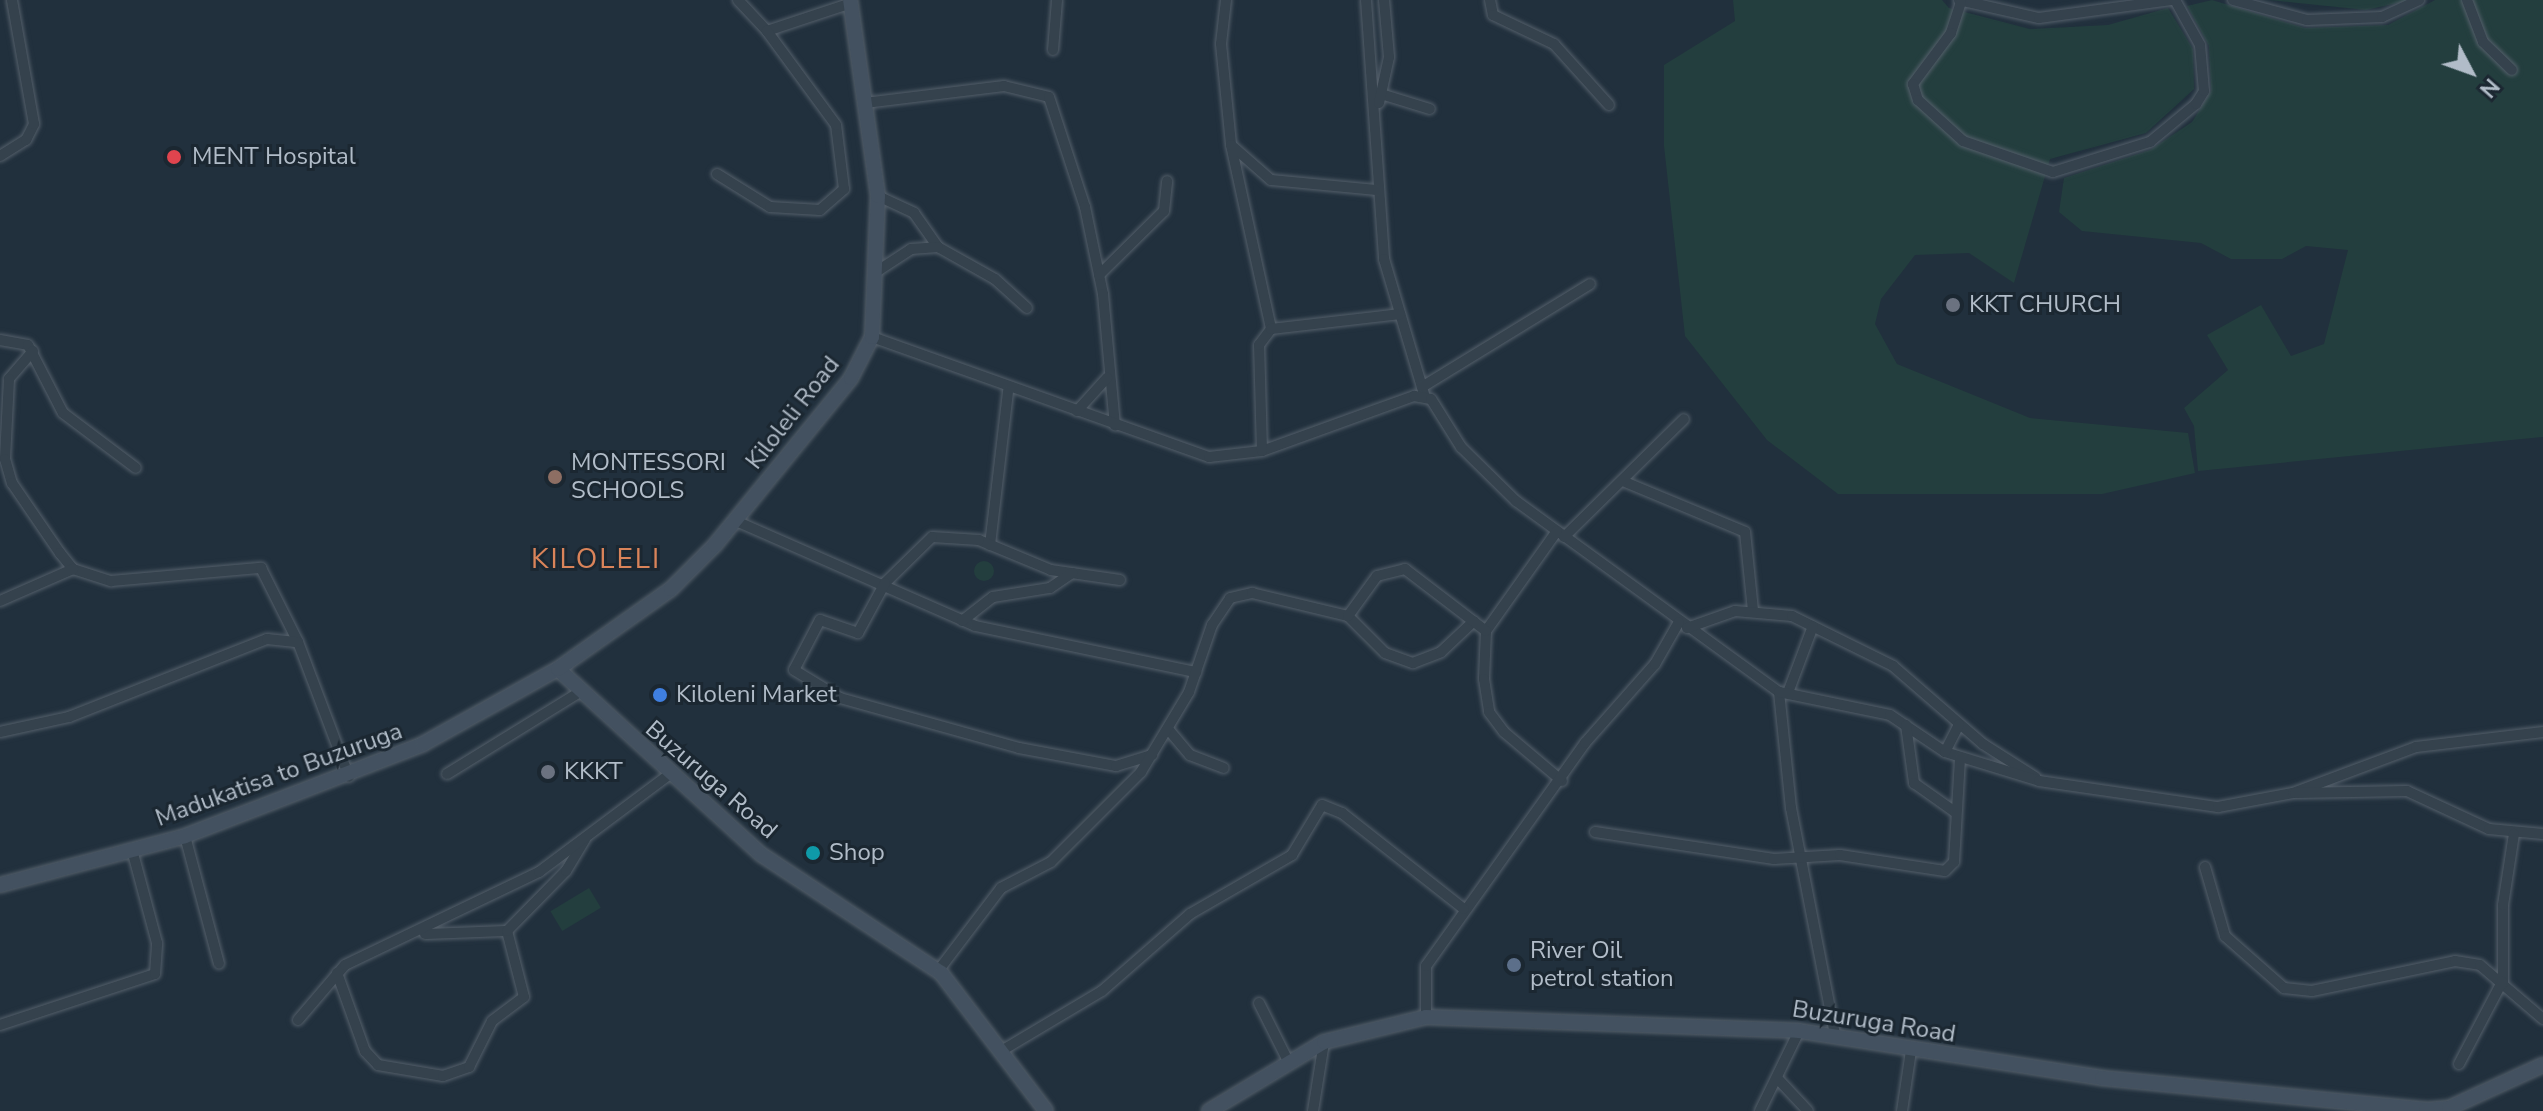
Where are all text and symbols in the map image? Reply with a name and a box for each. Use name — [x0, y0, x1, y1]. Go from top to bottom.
north arrow — [2431, 32, 2511, 112]
text: N — [2472, 72, 2506, 104]
place label: MENT Hospital — [192, 143, 356, 171]
marker: MENT Hospital — [163, 146, 185, 168]
place label: KKT CHURCH — [1969, 291, 2121, 319]
marker: KKT CHURCH — [1944, 296, 1962, 314]
street label: Kiloleli Road — [740, 351, 846, 475]
place label: MONTESSORI SCHOOLS — [571, 449, 726, 505]
marker: MONTESSORI SCHOOLS — [546, 468, 564, 486]
district label: KILOLELI — [531, 542, 661, 576]
place label: Kiloleni Market — [676, 681, 837, 709]
marker: Kiloleni Market — [651, 686, 669, 704]
street label: Buzuruga Road — [639, 715, 783, 845]
street label: Madukatisa to Buzuruga — [152, 717, 406, 833]
place label: KKKT — [564, 758, 623, 786]
marker: KKKT — [539, 763, 557, 781]
place label: Shop — [829, 839, 885, 867]
marker: Shop — [804, 844, 822, 862]
place label: River Oil petrol station — [1530, 937, 1674, 993]
marker: River Oil petrol station — [1505, 956, 1523, 974]
street label: Buzuruga Road — [1790, 995, 1958, 1049]

